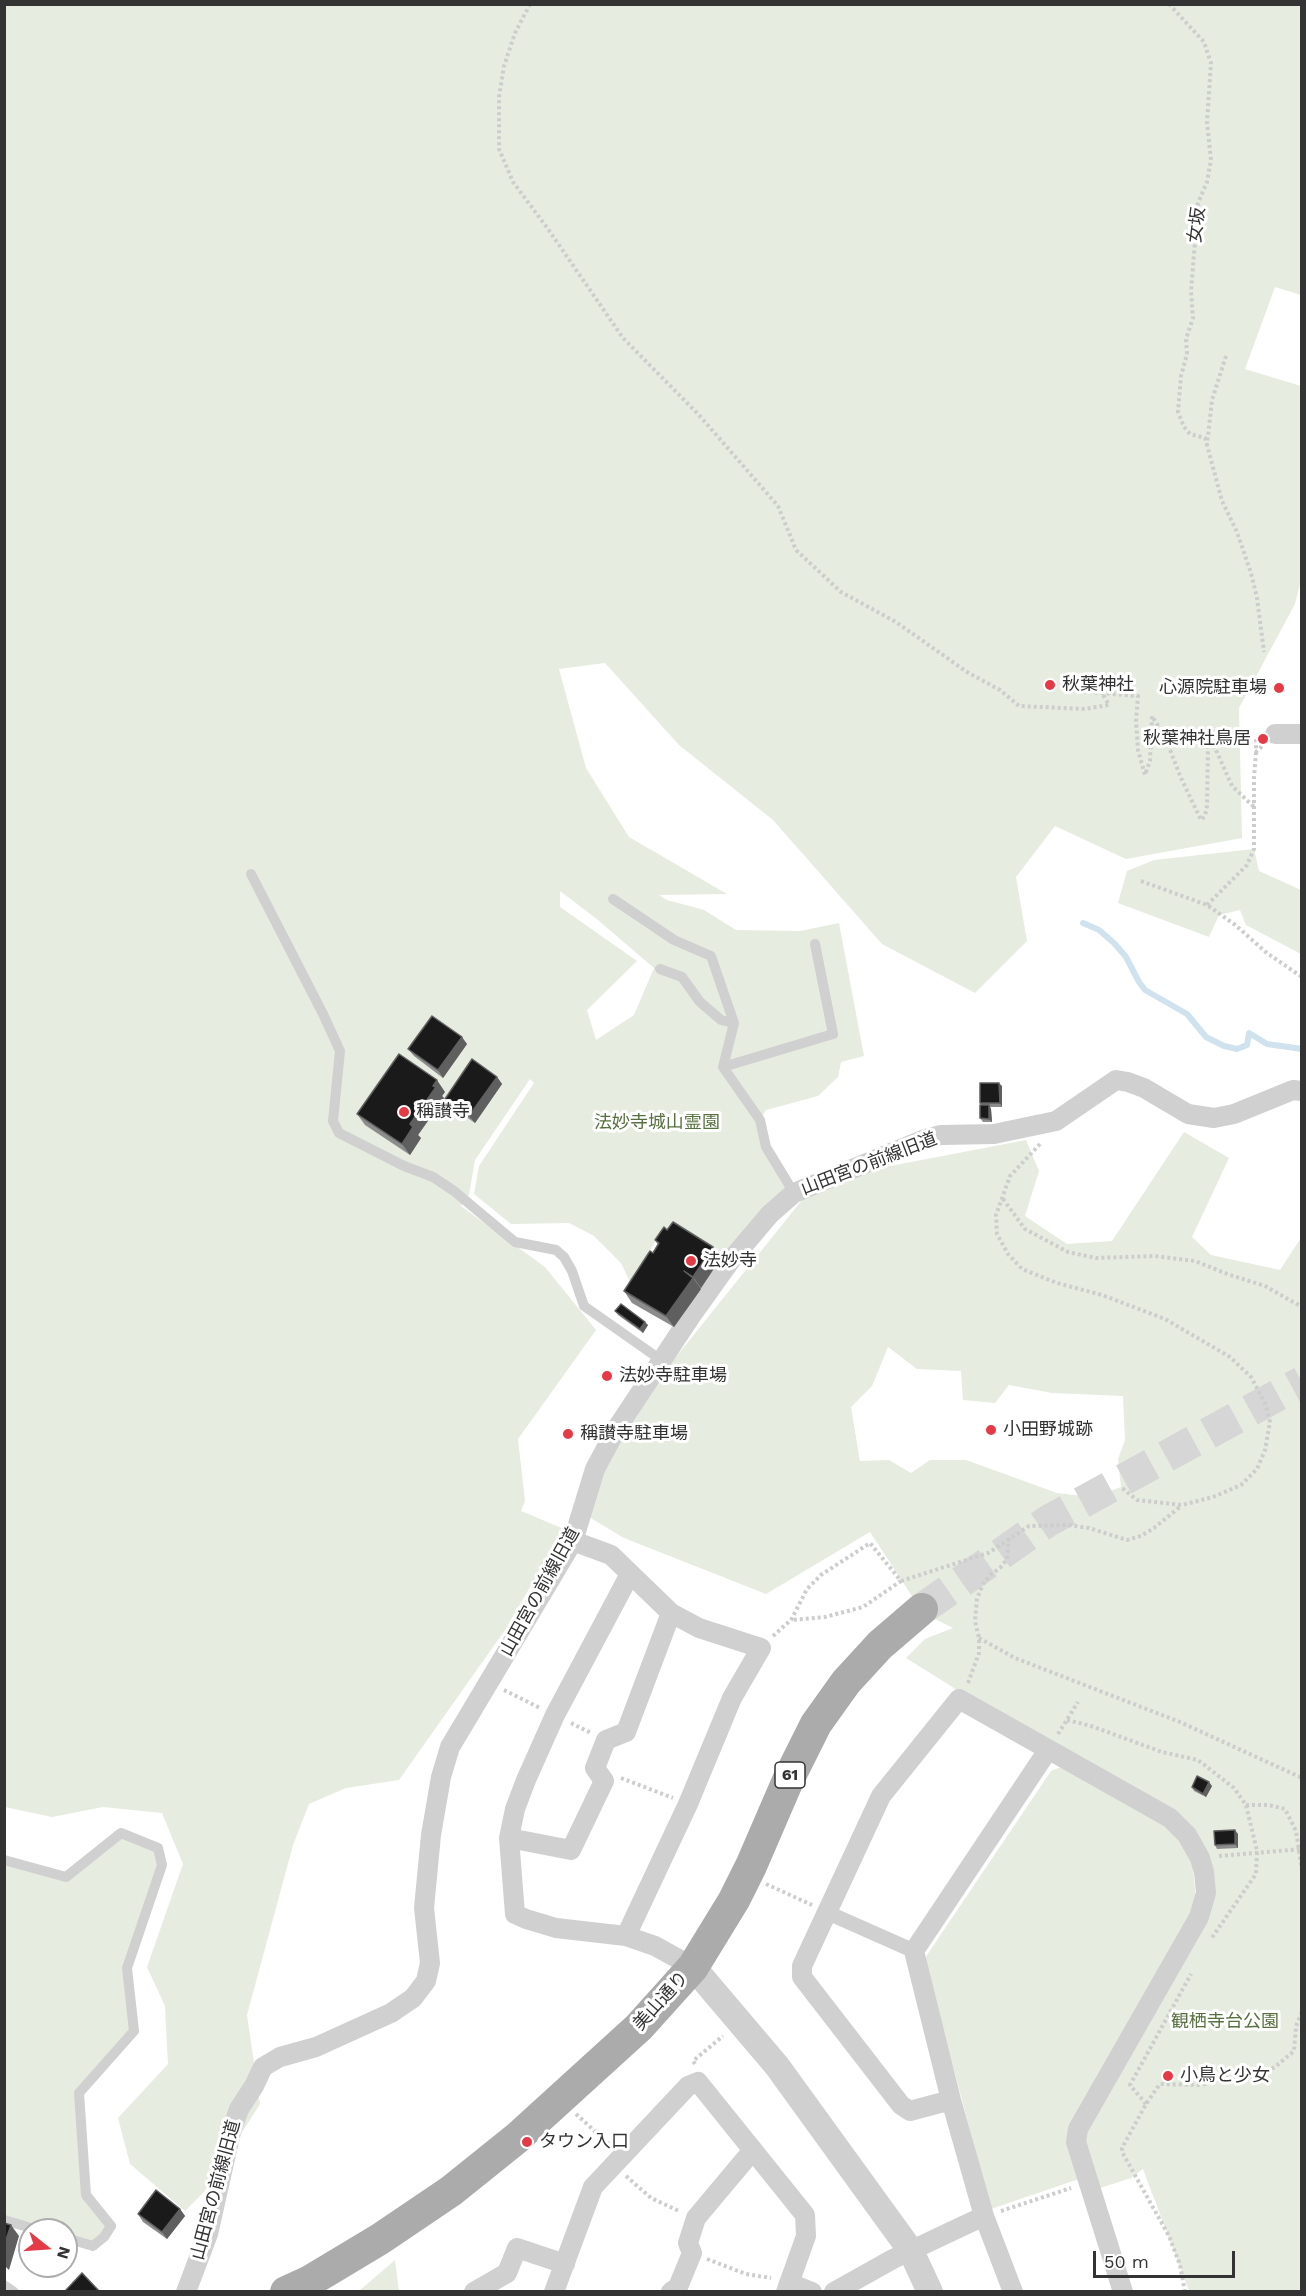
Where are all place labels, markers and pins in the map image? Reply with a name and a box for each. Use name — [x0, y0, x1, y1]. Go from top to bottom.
place label: 秋葉神社 — [1062, 674, 1134, 696]
place label: 心源院駐車場 — [1159, 677, 1267, 699]
marker: 秋葉神社 — [1043, 678, 1057, 692]
marker: 心源院駐車場 — [1272, 681, 1286, 695]
place label: 秋葉神社鳥居 — [1143, 728, 1251, 750]
marker: 秋葉神社鳥居 — [1256, 732, 1270, 746]
place label: 稱讃寺 — [416, 1101, 470, 1123]
marker: 稱讃寺 — [397, 1105, 411, 1119]
place label: 法妙寺 — [703, 1250, 757, 1272]
marker: 法妙寺 — [684, 1254, 698, 1268]
place label: 法妙寺駐車場 — [619, 1365, 727, 1387]
marker: 法妙寺駐車場 — [600, 1369, 614, 1383]
place label: 小田野城跡 — [1003, 1419, 1093, 1441]
place label: 稱讃寺駐車場 — [580, 1423, 688, 1445]
marker: 小田野城跡 — [984, 1423, 998, 1437]
marker: 稱讃寺駐車場 — [561, 1427, 575, 1441]
place label: 小鳥と少女 — [1180, 2065, 1270, 2087]
marker: 小鳥と少女 — [1161, 2069, 1175, 2083]
place label: タウン入口 — [539, 2131, 629, 2153]
marker: タウン入口 — [520, 2135, 534, 2149]

